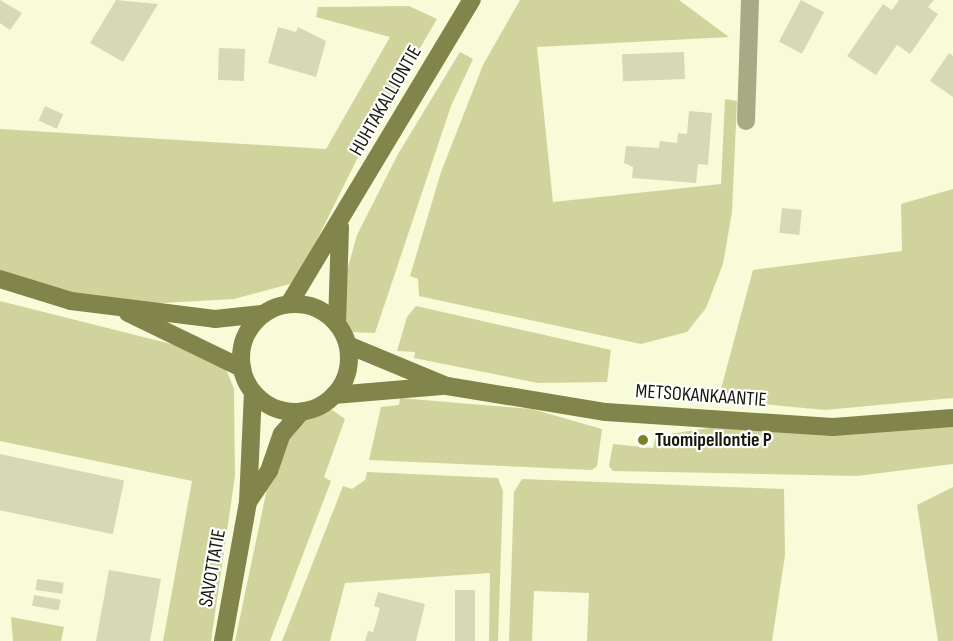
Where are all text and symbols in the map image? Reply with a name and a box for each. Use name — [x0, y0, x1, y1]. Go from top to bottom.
street label: HUHTAKALLIONTIE — [345, 42, 427, 160]
street label: METSOKANKAANTIE — [635, 379, 767, 413]
place label: Tuomipellontie P — [655, 428, 772, 452]
marker: Tuomipellontie P — [636, 433, 650, 447]
street label: SAVOTTATIE — [194, 527, 232, 609]

